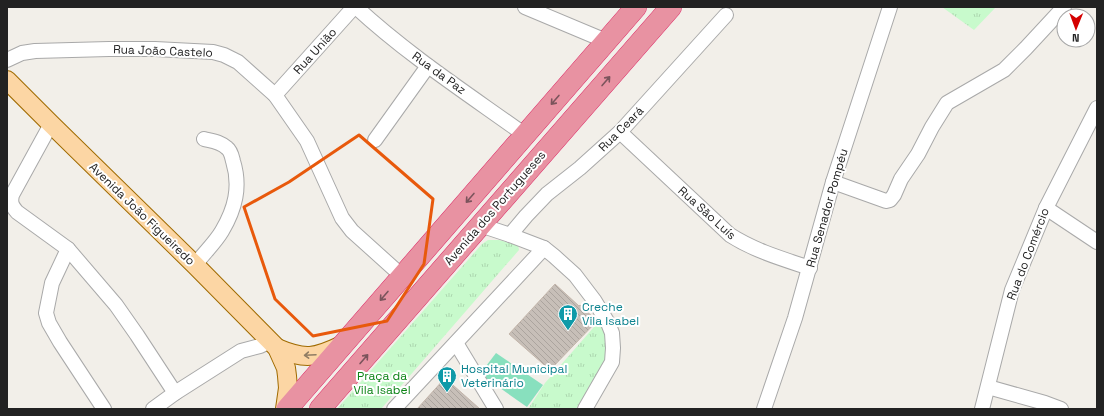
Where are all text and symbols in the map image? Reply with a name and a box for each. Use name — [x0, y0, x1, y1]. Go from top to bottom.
north arrow — [1056, 8, 1096, 48]
street label: Rua União — [290, 24, 340, 78]
text: N — [1072, 31, 1080, 45]
street label: Rua João Castelo — [113, 41, 213, 61]
street label: Rua da Paz — [409, 48, 469, 98]
one-way arrow — [601, 77, 610, 87]
one-way arrow — [550, 95, 560, 105]
street label: Rua Ceará — [595, 103, 647, 155]
street label: Avenida dos Portugueses — [441, 147, 549, 269]
street label: Rua Senador Pompéu — [802, 147, 852, 269]
street label: Avenida João Figueiredo — [86, 159, 198, 269]
street label: Rua São Luís — [675, 183, 739, 243]
one-way arrow — [465, 193, 474, 203]
street label: Rua do Comércio — [1003, 206, 1053, 302]
one-way arrow — [380, 291, 389, 301]
place label: Creche Vila Isabel — [582, 299, 639, 329]
building icon: Creche Vila Isabel — [557, 303, 579, 331]
one-way arrow — [304, 352, 317, 359]
one-way arrow — [359, 354, 368, 364]
place label: Hospital Municipal Veterinário — [461, 361, 567, 391]
building icon: Hospital Municipal Veterinário — [436, 365, 458, 393]
park label: Praça da Vila Isabel — [353, 368, 411, 398]

